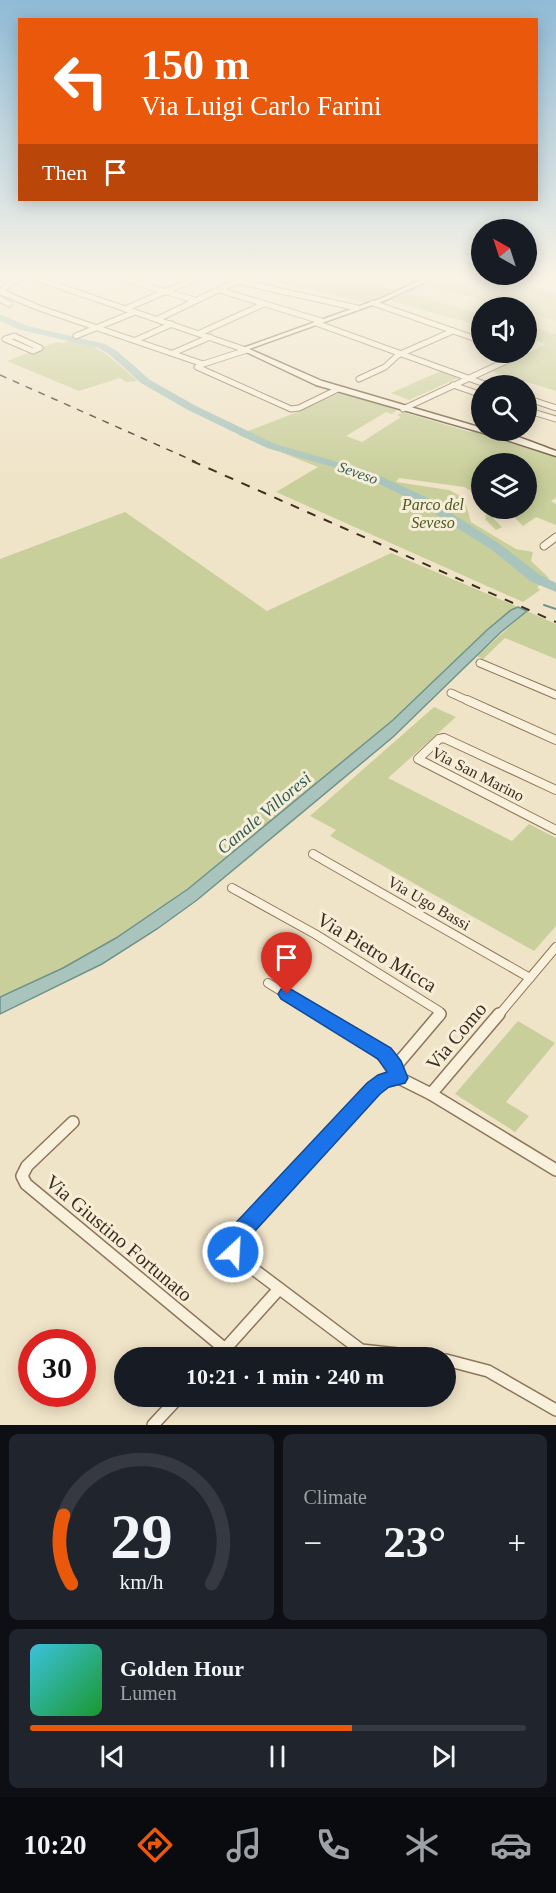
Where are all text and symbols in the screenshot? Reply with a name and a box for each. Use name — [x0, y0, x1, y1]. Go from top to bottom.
icon: left — [42, 42, 120, 120]
text: 150 m — [141, 42, 250, 88]
text: Via Luigi Carlo Farini — [141, 91, 382, 121]
icon: arrive — [99, 156, 132, 189]
text: Then — [42, 160, 87, 185]
north arrow — [471, 219, 537, 285]
map controls — [471, 219, 537, 519]
button: sound — [471, 297, 537, 363]
button: search — [471, 375, 537, 441]
button: layers — [471, 453, 537, 519]
water label: Seveso — [336, 459, 380, 488]
park label: Parco del Seveso — [401, 496, 465, 531]
street label: Via San Marino — [429, 743, 527, 805]
water label: Canale Villoresi — [213, 768, 315, 858]
street label: Via Ugo Bassi — [384, 873, 474, 935]
street label: Via Pietro Micca — [313, 908, 441, 996]
pin — [261, 932, 312, 994]
icon: arrive — [270, 941, 303, 974]
street label: Via Como — [421, 998, 491, 1074]
street label: Via Giustino Fortunato — [41, 1170, 197, 1306]
position arrow — [201, 1220, 265, 1284]
speed limit sign: 30 — [18, 1329, 96, 1407]
text: 10:21 · 1 min · 240 m — [186, 1364, 384, 1389]
text: Climate — [304, 1486, 367, 1508]
text: 29 — [110, 1502, 172, 1571]
text: 23° — [383, 1517, 446, 1567]
text: − — [304, 1525, 322, 1561]
text: + — [507, 1525, 526, 1561]
text: km/h — [119, 1570, 164, 1594]
text: Golden Hour — [120, 1656, 244, 1681]
text: Lumen — [120, 1682, 177, 1704]
icon: previous — [96, 1740, 129, 1773]
icon: pause — [261, 1740, 294, 1773]
icon: next — [427, 1740, 460, 1773]
icon: directions — [134, 1824, 176, 1866]
icon: music — [223, 1824, 265, 1866]
icon: phone — [312, 1824, 354, 1866]
icon: climate — [401, 1824, 443, 1866]
icon: car — [490, 1824, 532, 1866]
text: 10:20 — [24, 1830, 87, 1860]

